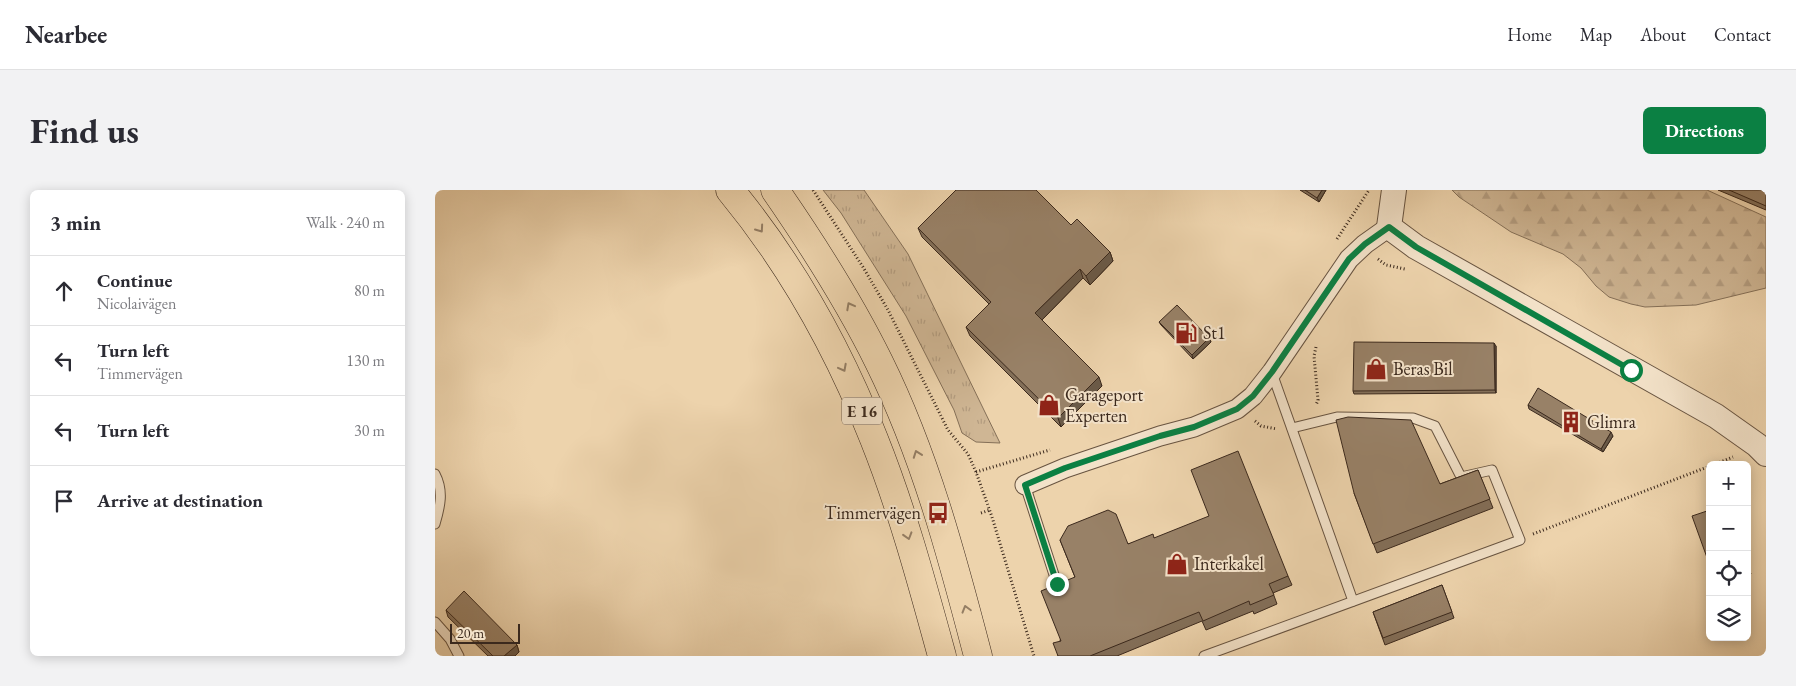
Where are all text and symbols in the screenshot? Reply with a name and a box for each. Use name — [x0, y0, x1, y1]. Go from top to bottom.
text: Nearbee — [25, 19, 107, 50]
text: Home — [1507, 23, 1552, 46]
text: Map — [1580, 23, 1612, 46]
text: About — [1640, 23, 1686, 46]
text: Contact — [1714, 23, 1771, 46]
button: Directions — [1643, 107, 1766, 154]
text: Find us — [30, 108, 139, 153]
text: 3 min — [50, 209, 101, 236]
text: Walk · 240 m — [306, 212, 385, 233]
one-way arrow — [754, 223, 762, 232]
text: Continue — [97, 268, 172, 293]
icon: ahead — [50, 277, 78, 305]
text: 80 m — [354, 280, 385, 301]
text: Nicolaivägen — [97, 293, 176, 314]
one-way arrow — [846, 303, 856, 312]
fuel station icon: St1 — [1173, 320, 1199, 346]
place label: St1 — [1203, 321, 1226, 344]
text: Turn left — [97, 338, 169, 363]
icon: left — [50, 347, 78, 375]
text: 130 m — [346, 350, 385, 371]
shop icon: Beras Bil — [1363, 356, 1389, 382]
place label: Beras Bil — [1393, 357, 1453, 380]
route start — [1620, 359, 1643, 382]
text: Timmervägen — [97, 363, 183, 384]
one-way arrow — [837, 363, 847, 372]
place label: Garageport Experten — [1065, 383, 1144, 427]
shop icon: Garageport Experten — [1036, 392, 1062, 418]
road number: E 16 — [842, 398, 882, 425]
building icon: Glimra — [1558, 409, 1584, 435]
place label: Glimra — [1587, 410, 1637, 433]
icon: left — [50, 417, 78, 445]
text: Turn left — [97, 418, 169, 443]
text: 30 m — [354, 420, 385, 441]
one-way arrow — [913, 450, 923, 459]
map controls — [1706, 461, 1751, 641]
button: + — [1706, 461, 1751, 506]
icon: arrive — [50, 487, 78, 515]
text: Arrive at destination — [97, 488, 263, 513]
bus stop icon: Timmervägen — [925, 500, 951, 526]
place label: Timmervägen — [824, 501, 921, 524]
button: − — [1706, 506, 1751, 551]
one-way arrow — [902, 531, 912, 540]
shop icon: Interkakel — [1164, 551, 1190, 577]
button: locate — [1706, 551, 1751, 596]
place label: Interkakel — [1194, 552, 1264, 575]
route end — [1046, 573, 1069, 596]
button: layers — [1706, 596, 1751, 641]
one-way arrow — [961, 605, 971, 614]
scale bar — [450, 621, 520, 644]
text: 20 m — [457, 624, 484, 642]

